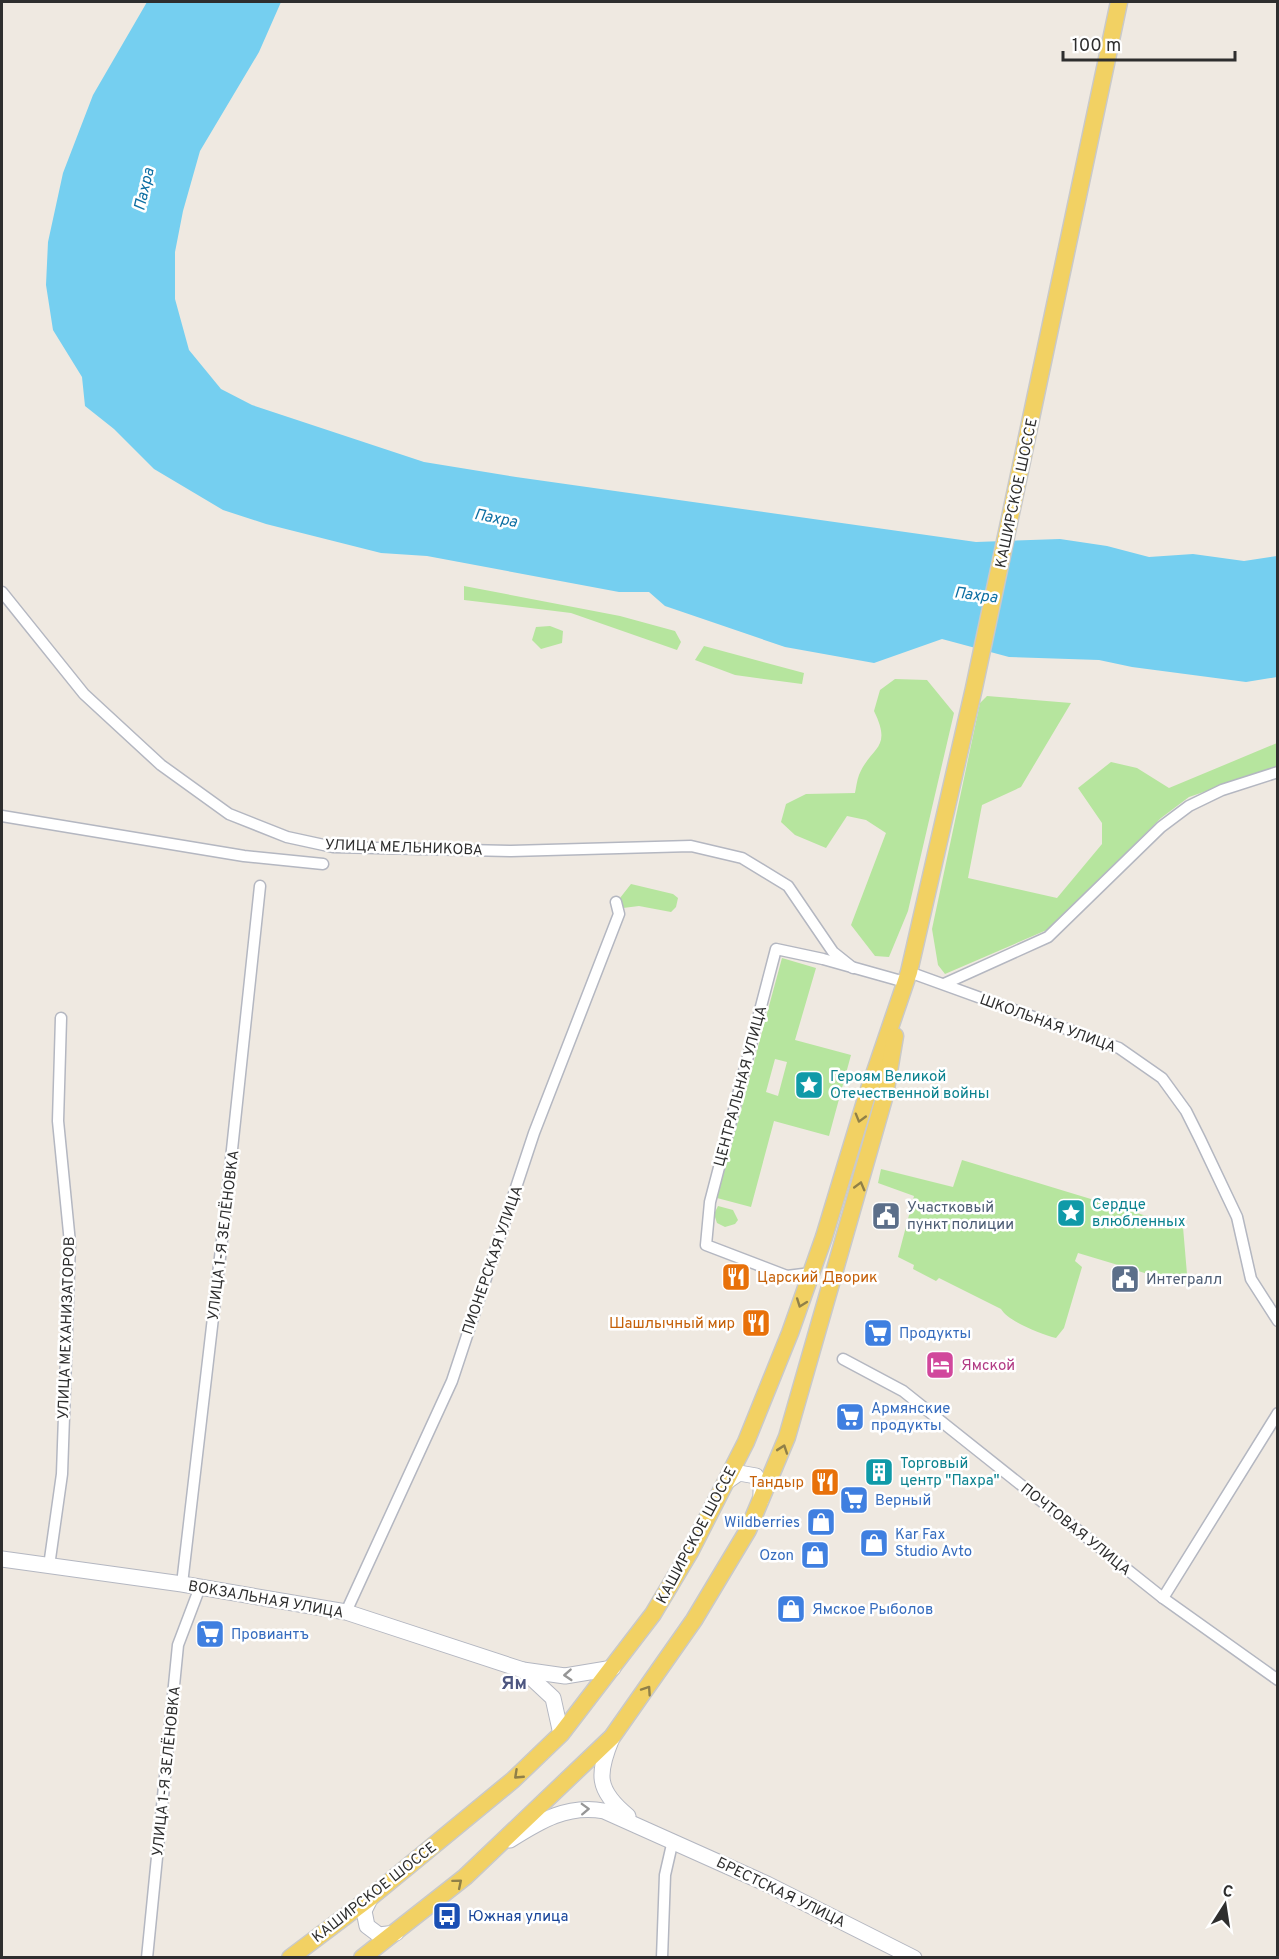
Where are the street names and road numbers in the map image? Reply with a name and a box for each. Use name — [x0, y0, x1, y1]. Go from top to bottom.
street label: КАШИРСКОЕ ШОССЕ — [992, 417, 1043, 570]
street label: УЛИЦА МЕЛЬНИКОВА — [325, 836, 483, 861]
street label: ШКОЛЬНАЯ УЛИЦА — [977, 991, 1118, 1058]
street label: ЦЕНТРАЛЬНАЯ УЛИЦА — [711, 1004, 772, 1169]
street label: УЛИЦА 1-Я ЗЕЛЁНОВКА — [204, 1149, 244, 1321]
street label: ПИОНЕРСКАЯ УЛИЦА — [459, 1183, 528, 1338]
street label: УЛИЦА МЕХАНИЗАТОРОВ — [55, 1236, 80, 1420]
street label: КАШИРСКОЕ ШОССЕ — [653, 1464, 742, 1608]
street label: ПОЧТОВАЯ УЛИЦА — [1016, 1480, 1134, 1580]
street label: ВОКЗАЛЬНАЯ УЛИЦА — [186, 1577, 345, 1624]
street label: УЛИЦА 1-Я ЗЕЛЁНОВКА — [148, 1685, 186, 1857]
street label: КАШИРСКОЕ ШОССЕ — [309, 1839, 441, 1948]
street label: БРЕСТСКАЯ УЛИЦА — [713, 1854, 848, 1933]

